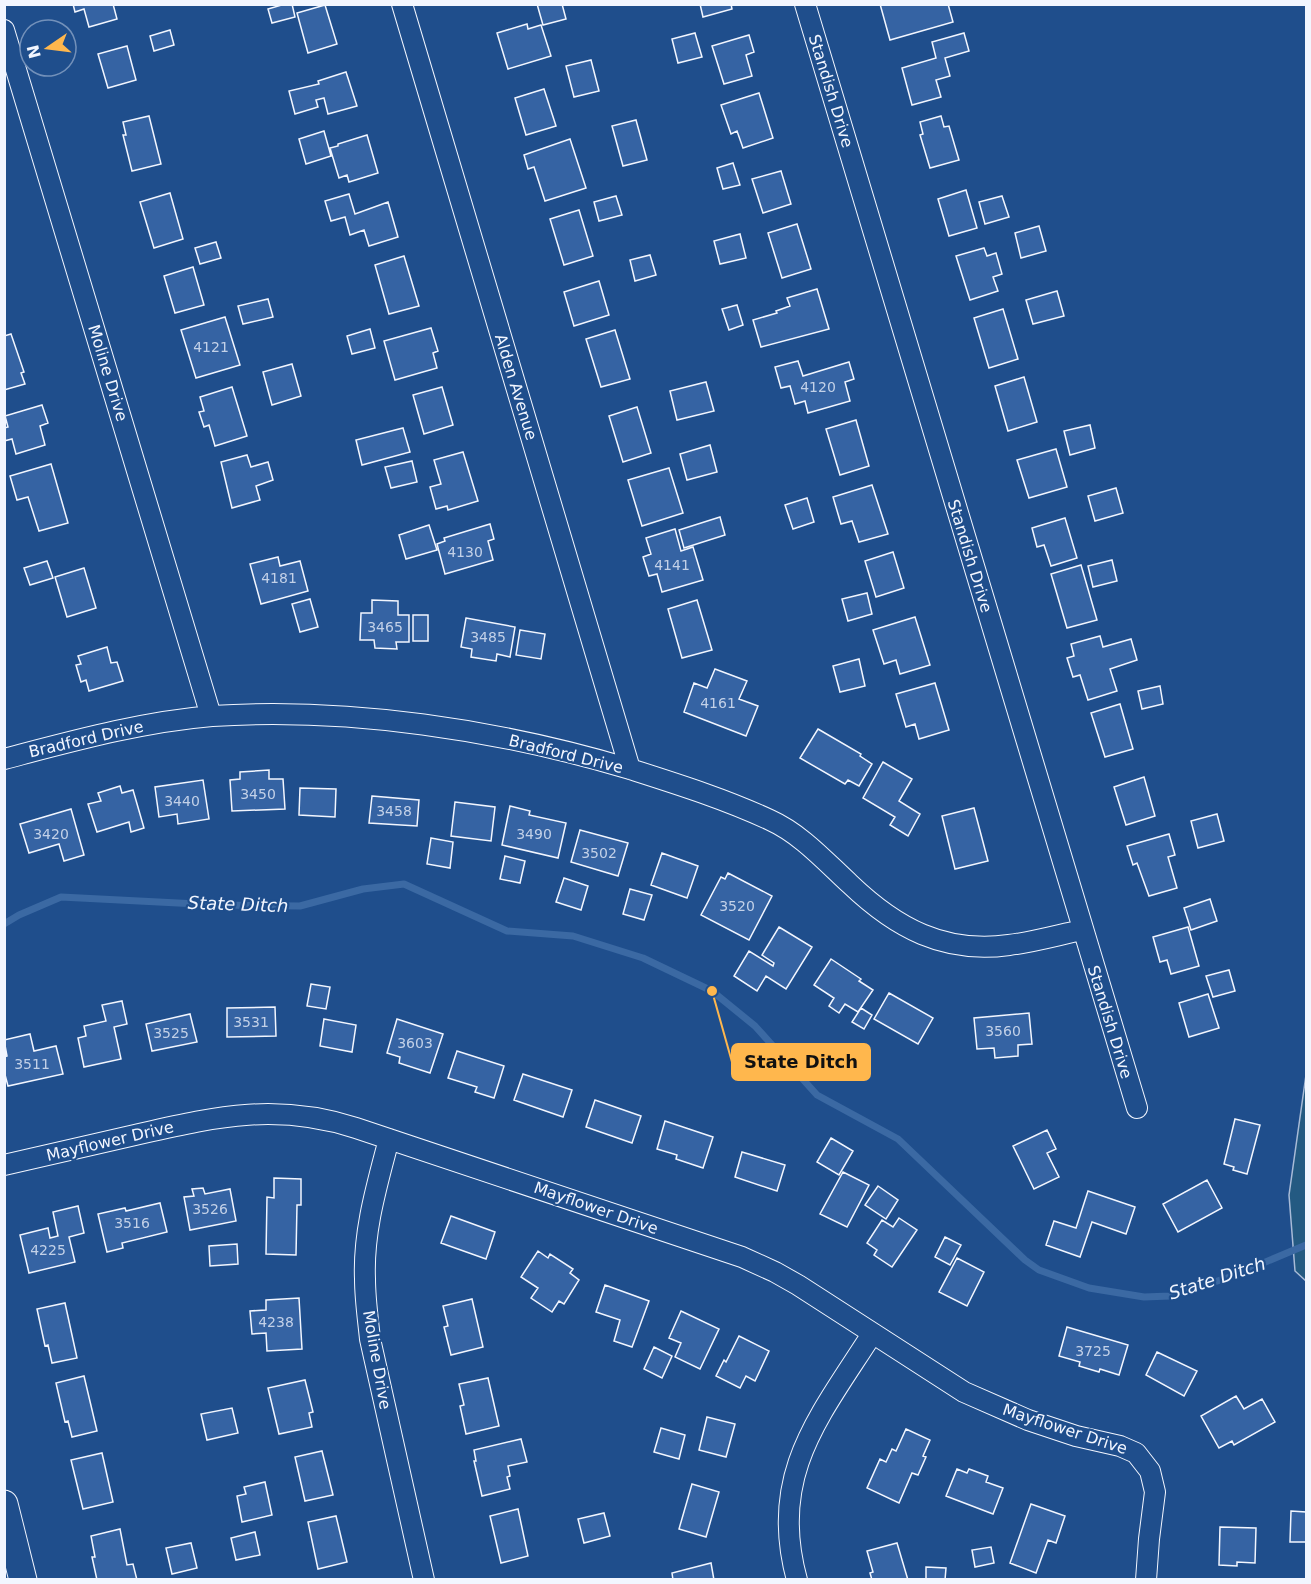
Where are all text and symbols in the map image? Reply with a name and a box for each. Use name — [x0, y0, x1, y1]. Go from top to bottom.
north arrow — [18, 18, 78, 78]
street label: Standish Drive — [805, 32, 857, 150]
text: N — [23, 43, 45, 60]
street label: Moline Drive — [84, 322, 132, 424]
street label: Alden Avenue — [491, 332, 541, 442]
house number: 4121 — [193, 339, 229, 355]
house number: 4120 — [800, 379, 836, 395]
street label: Standish Drive — [944, 497, 996, 615]
house number: 4130 — [447, 544, 483, 560]
house number: 4141 — [654, 557, 690, 573]
house number: 4181 — [261, 570, 297, 586]
house number: 3465 — [367, 619, 403, 635]
house number: 3485 — [470, 629, 506, 645]
house number: 4161 — [700, 695, 736, 711]
street label: Bradford Drive — [27, 717, 145, 761]
street label: Bradford Drive — [507, 731, 625, 777]
house number: 3450 — [240, 786, 276, 802]
house number: 3440 — [164, 793, 200, 809]
house number: 3458 — [376, 803, 412, 819]
house number: 3420 — [33, 826, 69, 842]
house number: 3490 — [516, 826, 552, 842]
house number: 3502 — [581, 845, 617, 861]
water label: State Ditch — [187, 892, 289, 916]
house number: 3520 — [719, 898, 755, 914]
street label: Standish Drive — [1084, 963, 1136, 1081]
house number: 3531 — [233, 1014, 269, 1030]
house number: 3560 — [985, 1023, 1021, 1039]
house number: 3525 — [153, 1025, 189, 1041]
house number: 3603 — [397, 1035, 433, 1051]
callout: State Ditch — [732, 1044, 870, 1080]
text: State Ditch — [744, 1051, 858, 1072]
house number: 3511 — [14, 1056, 50, 1072]
street label: Mayflower Drive — [44, 1117, 176, 1165]
street label: Mayflower Drive — [531, 1178, 661, 1238]
house number: 3526 — [192, 1201, 228, 1217]
house number: 3516 — [114, 1215, 150, 1231]
house number: 4225 — [30, 1242, 66, 1258]
water label: State Ditch — [1166, 1252, 1268, 1304]
street label: Moline Drive — [359, 1309, 395, 1411]
house number: 4238 — [258, 1314, 294, 1330]
house number: 3725 — [1075, 1343, 1111, 1359]
street label: Mayflower Drive — [1000, 1400, 1130, 1458]

